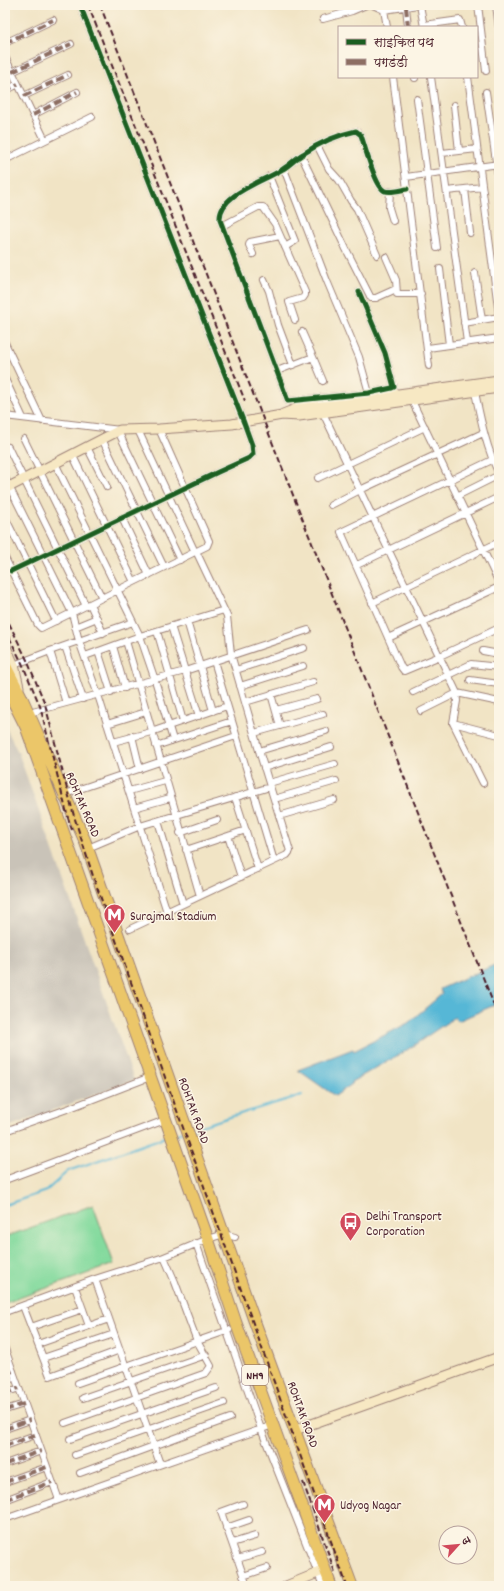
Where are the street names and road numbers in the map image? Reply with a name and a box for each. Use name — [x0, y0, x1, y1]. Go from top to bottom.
street label: ROHTAK ROAD — [59, 769, 104, 841]
street label: ROHTAK ROAD — [172, 1075, 214, 1147]
road number: NH9 — [242, 1365, 268, 1385]
street label: ROHTAK ROAD — [281, 1379, 323, 1451]

